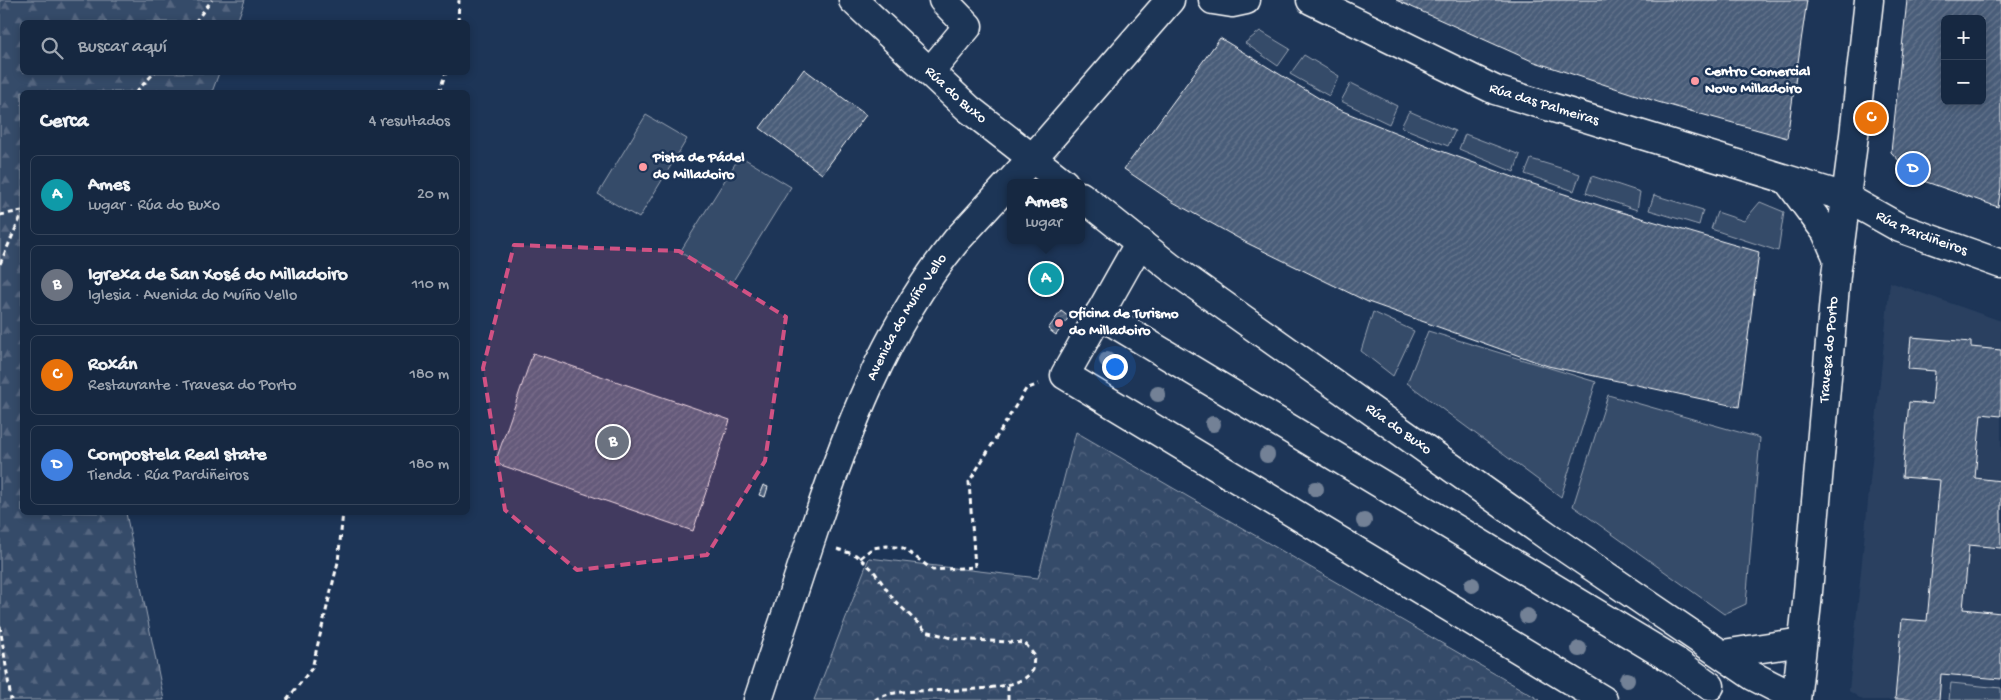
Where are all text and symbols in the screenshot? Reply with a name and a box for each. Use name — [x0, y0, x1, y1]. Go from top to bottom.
map controls — [1941, 15, 1986, 105]
button: + — [1941, 15, 1986, 60]
search box — [20, 20, 470, 75]
icon: search — [38, 34, 66, 62]
text: Buscar aquí — [78, 36, 167, 59]
button: − — [1941, 60, 1986, 105]
street label: Rúa do Buxo — [921, 63, 990, 128]
place label: Centro Comercial Novo Milladoiro — [1704, 63, 1811, 98]
marker: Centro Comercial Novo Milladoiro — [1689, 75, 1701, 87]
street label: Rúa das Palmeiras — [1486, 79, 1601, 130]
pin: C — [1855, 99, 1887, 137]
text: Cerca — [40, 110, 88, 135]
text: 4 resultados — [369, 113, 450, 132]
place label: Pista de Pádel do Milladoiro — [652, 149, 745, 184]
pin: D — [1897, 150, 1929, 188]
marker: Pista de Pádel do Milladoiro — [637, 161, 649, 173]
text: Ames — [88, 174, 130, 197]
popup — [1007, 179, 1085, 244]
text: A — [52, 186, 62, 205]
text: 20 m — [417, 186, 449, 205]
text: Ames — [1025, 191, 1067, 214]
text: Lugar · Rúa do Buxo — [88, 197, 220, 216]
street label: Rúa Pardiñeiros — [1872, 207, 1970, 260]
text: Lugar — [1025, 214, 1062, 233]
street label: Avenida do Muíño Vello — [863, 250, 952, 384]
pin: A — [1030, 260, 1062, 298]
text: Igrexa de San Xosé do Milladoiro — [88, 264, 348, 287]
text: B — [53, 276, 61, 295]
text: 110 m — [412, 276, 449, 295]
text: Iglesia · Avenida do Muíño Vello — [88, 287, 297, 306]
street label: Travesa do Porto — [1816, 295, 1843, 405]
place label: Oficina de Turismo do Milladoiro — [1069, 305, 1179, 340]
marker: Oficina de Turismo do Milladoiro — [1053, 317, 1065, 329]
text: Roxán — [88, 354, 137, 377]
your location — [1102, 354, 1128, 380]
text: C — [53, 366, 61, 385]
text: 180 m — [410, 366, 449, 385]
text: Restaurante · Travesa do Porto — [88, 377, 297, 396]
street label: Rúa do Buxo — [1361, 400, 1435, 459]
pin: B — [597, 423, 629, 461]
text: Compostela Real state — [88, 444, 267, 467]
text: D — [52, 456, 62, 475]
text: 180 m — [410, 456, 449, 475]
text: Tienda · Rúa Pardiñeiros — [88, 467, 248, 486]

